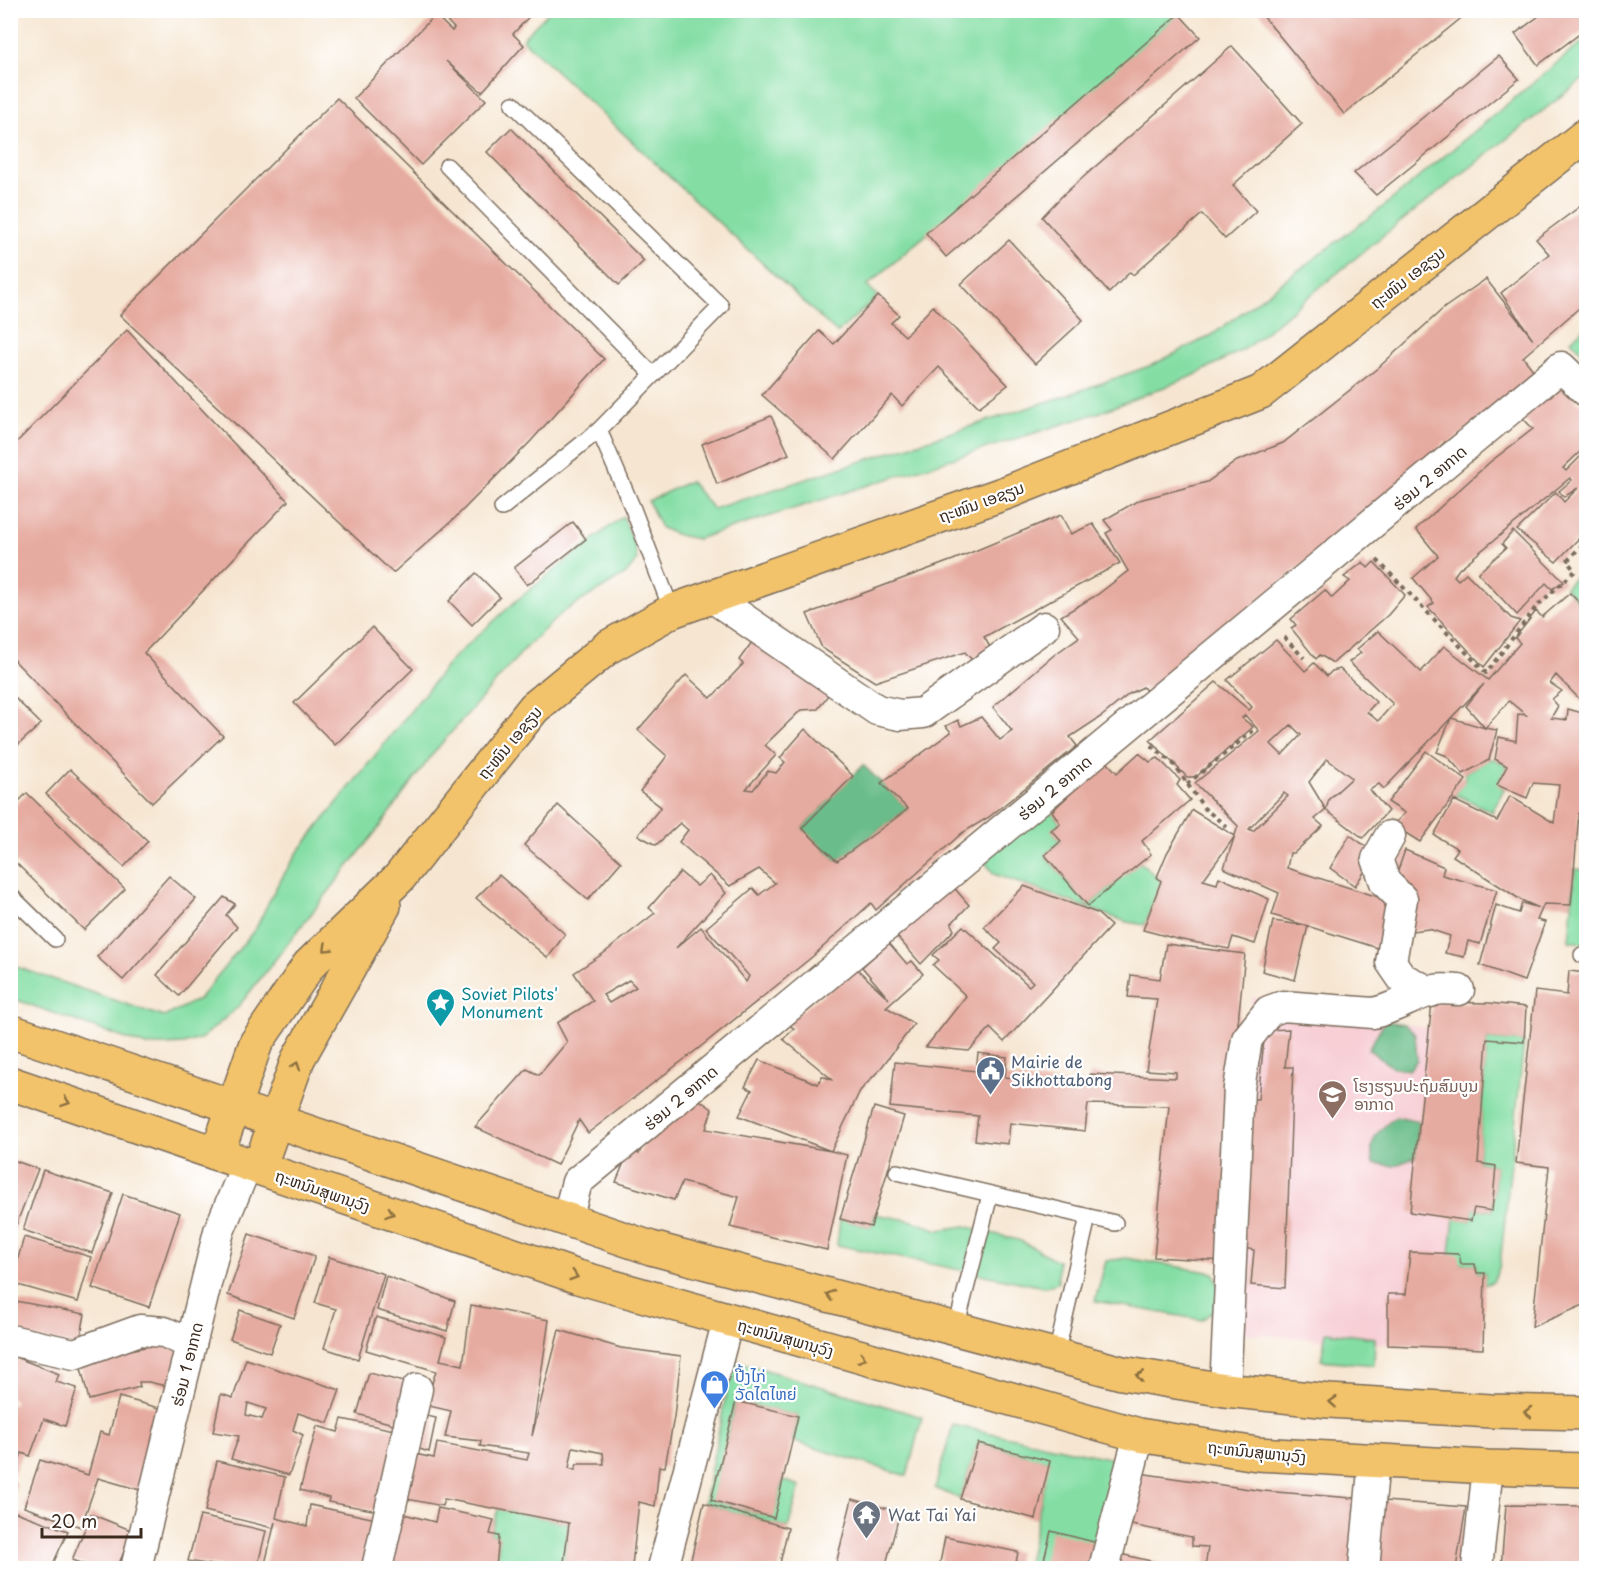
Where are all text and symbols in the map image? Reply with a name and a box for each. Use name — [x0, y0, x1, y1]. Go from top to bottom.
street label: ຖະໜົນ ເອຊຽນ — [1364, 240, 1450, 314]
street label: ຮ່ອມ 2 ອາກາດ — [1387, 439, 1471, 515]
street label: ຖະໜົນ ເອຊຽນ — [935, 474, 1027, 528]
street label: ຖະໜົນ ເອຊຽນ — [471, 700, 547, 784]
street label: ຮ່ອມ 2 ອາກາດ — [1012, 749, 1096, 825]
one-way arrow — [323, 941, 333, 952]
place label: Soviet Pilots' Monument — [461, 981, 558, 1023]
place icon: Soviet Pilots' Monument — [424, 986, 456, 1028]
place label: Mairie de Sikhottabong — [1011, 1049, 1113, 1091]
public building icon: Mairie de Sikhottabong — [974, 1054, 1006, 1096]
street label: ຮ່ອມ 2 ອາກາດ — [638, 1059, 722, 1135]
one-way arrow — [289, 1061, 302, 1072]
place label: ໂຮງຮຽນປະຖົມສົມບູນ ອາກາດ — [1353, 1073, 1478, 1115]
school or university icon: ໂຮງຮຽນປະຖົມສົມບູນ ອາກາດ — [1317, 1078, 1349, 1120]
one-way arrow — [60, 1095, 71, 1108]
street label: ຖະຫນົນສຸພານຸວົງ — [272, 1162, 374, 1218]
one-way arrow — [384, 1205, 395, 1218]
one-way arrow — [568, 1268, 579, 1281]
one-way arrow — [825, 1289, 835, 1302]
street label: ຖະຫນົນສຸພານຸວົງ — [735, 1312, 837, 1362]
street label: ຮ່ອມ 1 ອາກາດ — [164, 1319, 208, 1409]
one-way arrow — [857, 1351, 867, 1364]
place label: ປີ້ງໄກ່ ວັດໄຕໄຫຍ່ — [734, 1363, 797, 1405]
shop icon: ປີ້ງໄກ່ ວັດໄຕໄຫຍ່ — [698, 1368, 730, 1410]
one-way arrow — [1135, 1370, 1145, 1383]
one-way arrow — [1329, 1395, 1338, 1408]
one-way arrow — [1524, 1405, 1533, 1418]
street label: ຖະຫນົນສຸພານຸວົງ — [1206, 1434, 1308, 1468]
temple icon: Wat Tai Yai — [851, 1498, 883, 1540]
scale bar — [42, 1501, 141, 1539]
place label: Wat Tai Yai — [888, 1502, 976, 1526]
text: 20 m — [51, 1507, 97, 1534]

